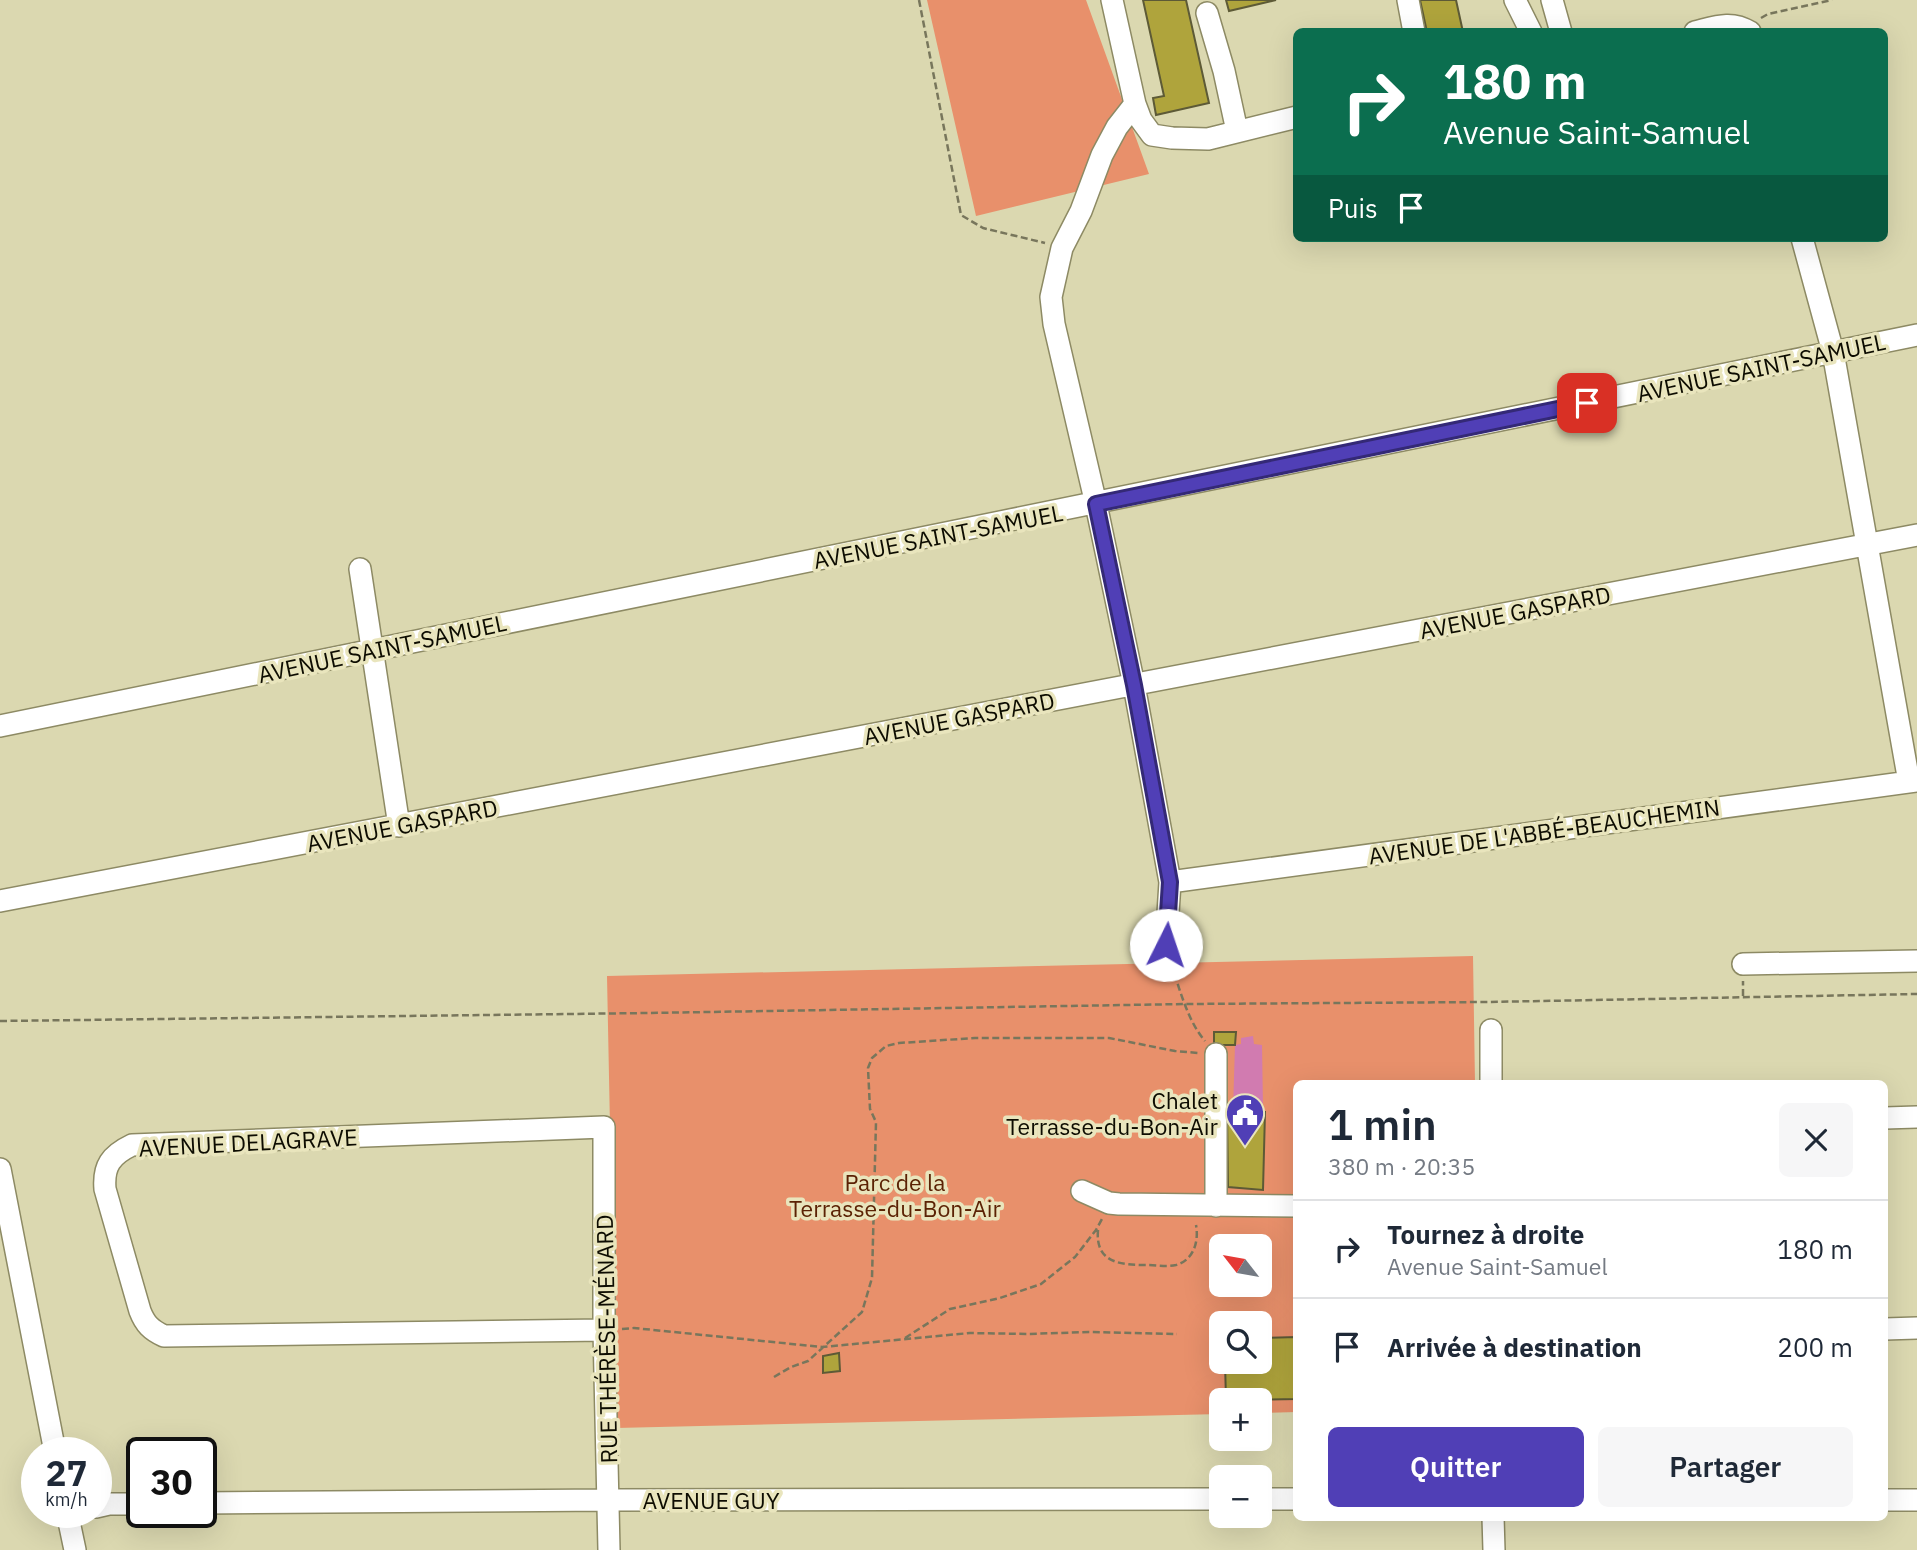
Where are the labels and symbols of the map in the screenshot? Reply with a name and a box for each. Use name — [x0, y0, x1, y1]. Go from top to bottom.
street label: AVENUE SAINT-SAMUEL — [1634, 326, 1888, 408]
pin — [1557, 373, 1617, 433]
street label: AVENUE SAINT-SAMUEL — [811, 497, 1065, 575]
street label: AVENUE GASPARD — [1417, 579, 1613, 645]
street label: AVENUE SAINT-SAMUEL — [255, 607, 509, 689]
street label: AVENUE GASPARD — [861, 685, 1057, 751]
street label: AVENUE DE L'ABBÉ-BEAUCHEMIN — [1366, 791, 1722, 871]
street label: AVENUE GASPARD — [304, 792, 500, 858]
position arrow — [1129, 908, 1203, 982]
place label: Chalet Terrasse-du-Bon-Air — [1006, 1085, 1219, 1141]
public building icon: Chalet Terrasse-du-Bon-Air — [1224, 1092, 1266, 1147]
street label: AVENUE DELAGRAVE — [138, 1121, 358, 1163]
park label: Parc de la Terrasse-du-Bon-Air — [789, 1167, 1002, 1223]
street label: RUE THÉRÈSE-MÉNARD — [589, 1214, 623, 1464]
north arrow — [1209, 1234, 1272, 1297]
speed limit sign: 30 — [126, 1437, 217, 1528]
street label: AVENUE GUY — [642, 1485, 780, 1515]

